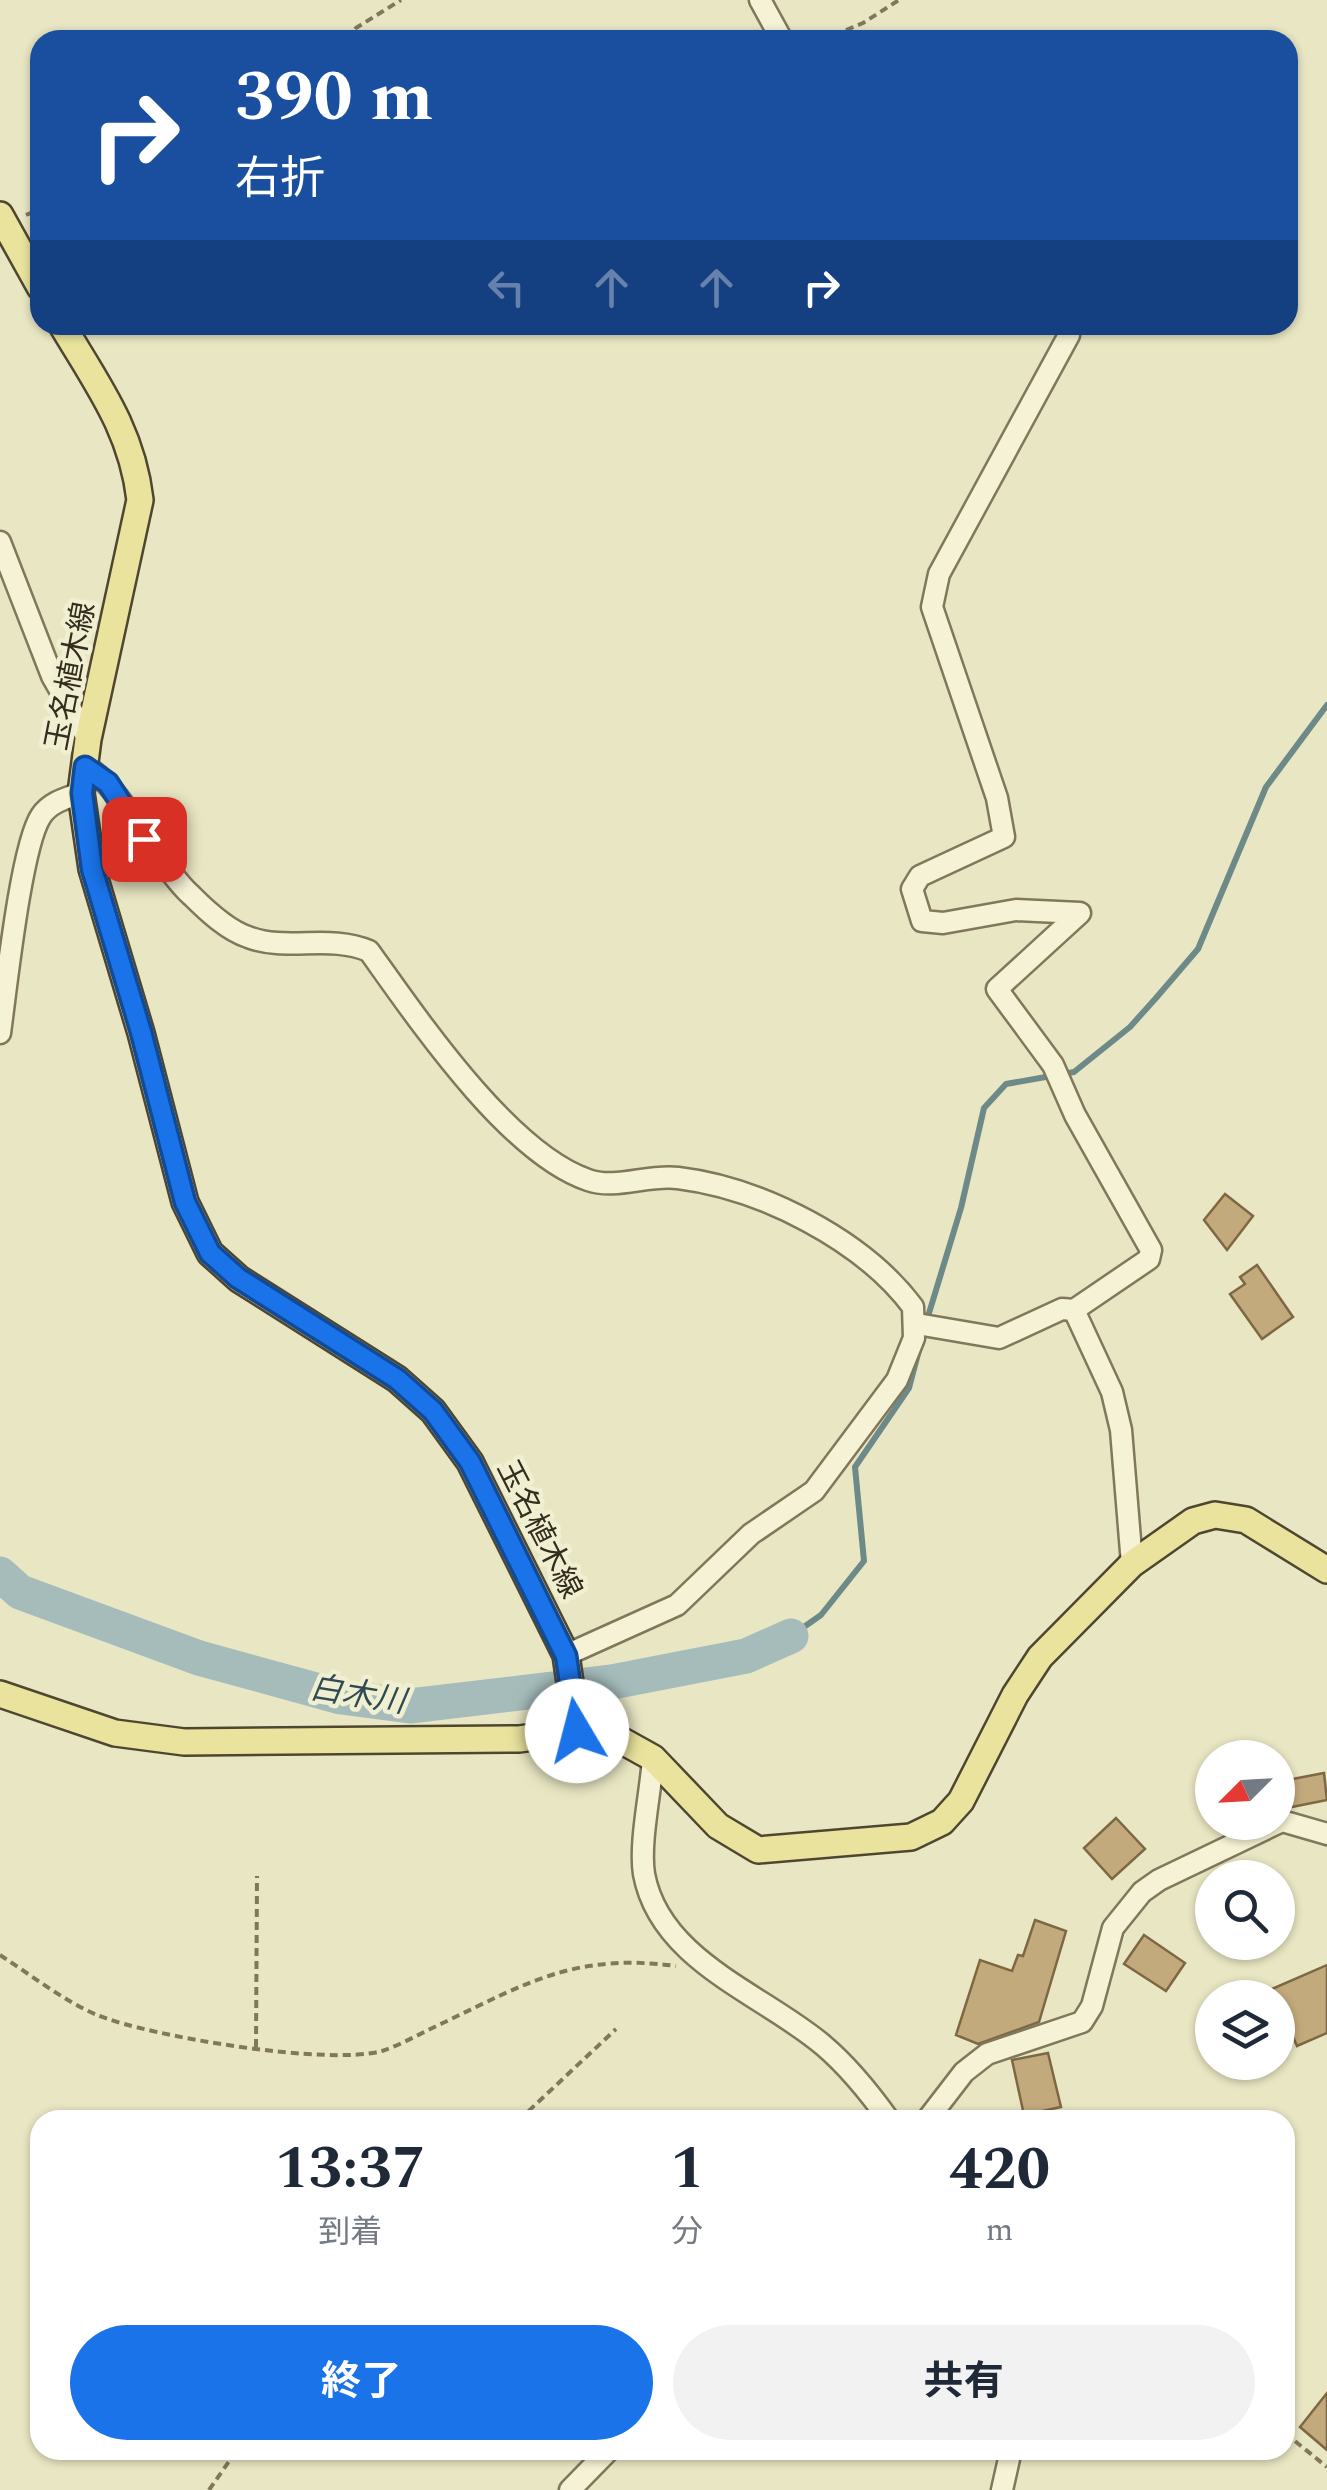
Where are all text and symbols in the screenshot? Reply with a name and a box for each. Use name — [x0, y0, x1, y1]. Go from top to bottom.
text: 390 m — [235, 45, 433, 151]
icon: right — [70, 70, 200, 200]
text: 右折 — [235, 145, 325, 214]
icon: left — [479, 260, 534, 315]
icon: ahead — [584, 260, 639, 315]
icon: ahead — [689, 260, 744, 315]
icon: right — [794, 260, 849, 315]
street label: 玉名植木線 — [34, 598, 108, 754]
pin — [102, 797, 187, 882]
icon: arrive — [117, 812, 172, 867]
street label: 玉名植木線 — [485, 1452, 594, 1607]
water label: 白木川 — [307, 1664, 412, 1728]
position arrow — [525, 1679, 629, 1783]
north arrow — [1195, 1740, 1295, 1840]
map controls — [1195, 1740, 1295, 2080]
button: search — [1195, 1860, 1295, 1960]
button: layers — [1195, 1980, 1295, 2080]
text: 13:37 — [275, 2123, 426, 2215]
text: 1 — [671, 2123, 704, 2215]
text: 420 — [949, 2124, 1050, 2216]
text: m — [986, 2206, 1013, 2255]
text: 到着 — [318, 2208, 382, 2257]
text: 分 — [671, 2208, 703, 2257]
button: 終了 — [70, 2325, 653, 2440]
button: 共有 — [673, 2325, 1255, 2440]

